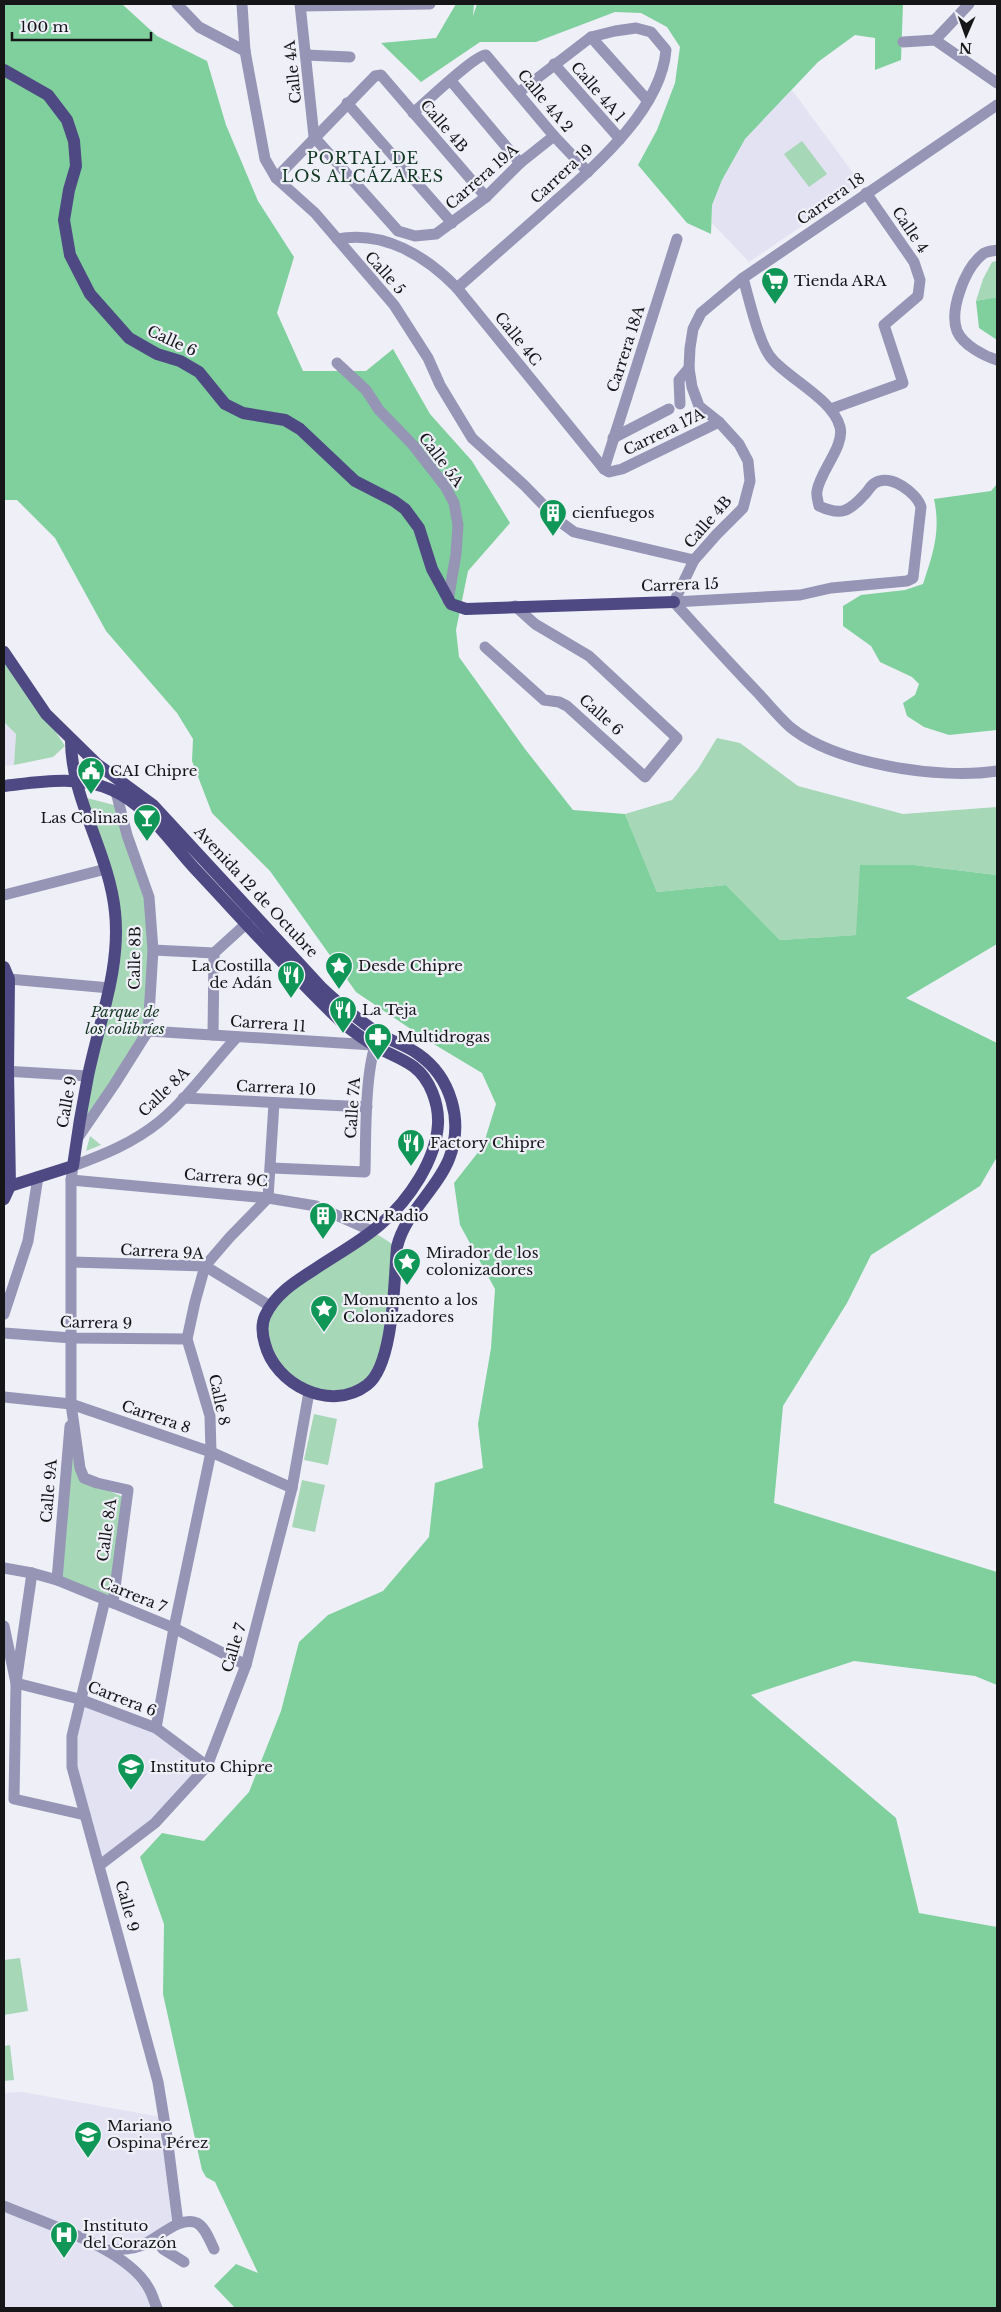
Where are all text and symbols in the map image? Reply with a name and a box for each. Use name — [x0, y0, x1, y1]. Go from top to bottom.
scale bar — [12, 10, 151, 42]
north arrow — [941, 10, 991, 60]
text: 100 m — [20, 17, 69, 36]
street label: Calle 4A — [280, 39, 305, 105]
text: N — [959, 39, 972, 57]
street label: Calle 4A 1 — [567, 58, 630, 126]
street label: Calle 4A 2 — [514, 65, 577, 136]
street label: Calle 4B — [416, 96, 472, 156]
street label: Carrera 19A — [441, 140, 522, 213]
street label: Carrera 19 — [526, 140, 597, 208]
district label: PORTAL DE LOS ALCÁZARES — [282, 148, 444, 186]
street label: Carrera 18 — [793, 168, 868, 229]
street label: Calle 4 — [888, 203, 933, 256]
street label: Calle 5 — [361, 247, 410, 298]
supermarket icon: Tienda ARA — [760, 266, 790, 305]
place label: Tienda ARA — [794, 271, 887, 290]
street label: Carrera 18A — [603, 303, 649, 395]
street label: Calle 4C — [491, 308, 546, 369]
street label: Calle 6 — [144, 321, 200, 360]
street label: Carrera 17A — [620, 404, 708, 459]
street label: Calle 5A — [415, 429, 468, 491]
street label: Calle 4B — [680, 492, 736, 552]
building icon: cienfuegos — [538, 498, 568, 537]
place label: cienfuegos — [572, 503, 655, 522]
street label: Carrera 15 — [641, 574, 719, 595]
street label: Calle 6 — [575, 690, 627, 739]
public building icon: CAI Chipre — [76, 756, 106, 795]
place label: CAI Chipre — [110, 761, 197, 780]
bar icon: Las Colinas — [132, 803, 162, 842]
place label: Las Colinas — [40, 808, 128, 827]
street label: Avenida 12 de Octubre — [190, 821, 322, 961]
street label: Calle 8B — [124, 926, 145, 990]
place icon: Desde Chipre — [324, 951, 354, 990]
place label: La Costilla de Adán — [191, 956, 273, 992]
place label: Desde Chipre — [358, 956, 463, 975]
restaurant icon: La Costilla de Adán — [276, 960, 306, 999]
restaurant icon: La Teja — [328, 995, 358, 1034]
place label: La Teja — [362, 1000, 417, 1019]
park label: Parque de los colibríes — [85, 1002, 165, 1038]
street label: Carrera 11 — [229, 1011, 307, 1036]
pharmacy icon: Multidrogas — [363, 1022, 393, 1061]
place label: Multidrogas — [397, 1027, 490, 1046]
street label: Calle 8A — [134, 1062, 193, 1121]
street label: Calle 9 — [53, 1074, 80, 1129]
street label: Carrera 10 — [236, 1076, 317, 1099]
street label: Calle 7A — [341, 1076, 364, 1139]
restaurant icon: Factory Chipre — [396, 1128, 426, 1167]
place label: Factory Chipre — [430, 1133, 545, 1152]
street label: Carrera 9C — [183, 1164, 269, 1191]
building icon: RCN Radio — [308, 1201, 338, 1240]
place label: RCN Radio — [342, 1206, 429, 1225]
street label: Carrera 9A — [120, 1240, 205, 1263]
place label: Mirador de los colonizadores — [426, 1243, 539, 1279]
place icon: Mirador de los colonizadores — [392, 1247, 422, 1286]
place label: Monumento a los Colonizadores — [343, 1290, 478, 1326]
place icon: Monumento a los Colonizadores — [309, 1294, 339, 1333]
street label: Carrera 9 — [60, 1312, 132, 1333]
street label: Calle 8 — [205, 1372, 234, 1427]
street label: Carrera 8 — [119, 1396, 193, 1437]
street label: Calle 9A — [36, 1458, 61, 1524]
street label: Calle 8A — [93, 1497, 120, 1563]
street label: Carrera 7 — [97, 1573, 170, 1617]
street label: Calle 7 — [217, 1620, 250, 1675]
street label: Carrera 6 — [85, 1677, 159, 1720]
school or university icon: Instituto Chipre — [116, 1752, 146, 1791]
place label: Instituto Chipre — [150, 1757, 273, 1776]
street label: Calle 9 — [111, 1878, 143, 1934]
place label: Mariano Ospina Pérez — [107, 2116, 208, 2152]
school or university icon: Mariano Ospina Pérez — [73, 2120, 103, 2159]
place label: Instituto del Corazón — [83, 2216, 177, 2252]
hospital icon: Instituto del Corazón — [49, 2220, 79, 2259]

